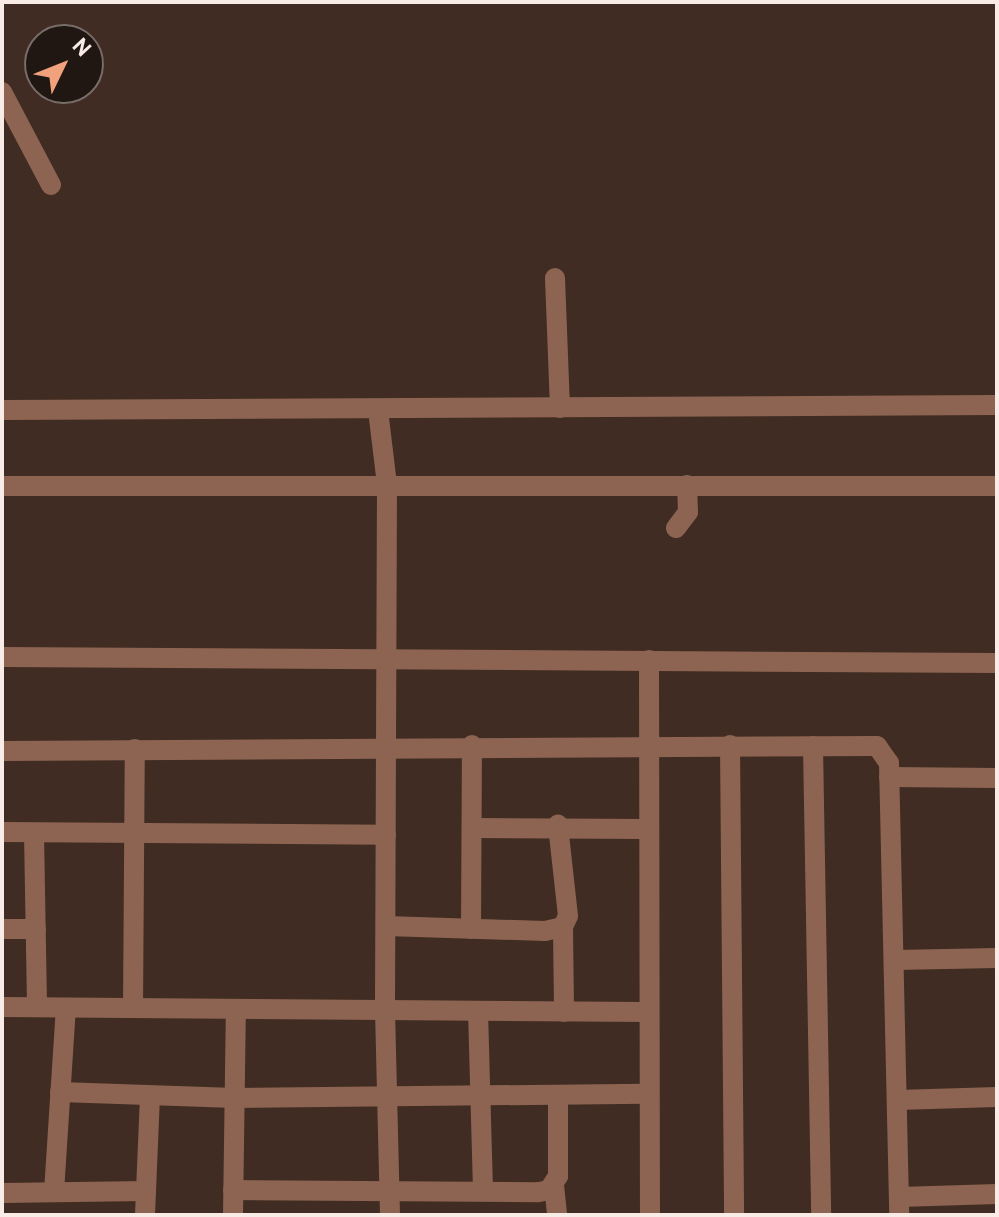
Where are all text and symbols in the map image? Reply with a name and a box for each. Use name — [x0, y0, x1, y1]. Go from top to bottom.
north arrow — [24, 24, 104, 104]
text: N — [65, 34, 96, 64]

